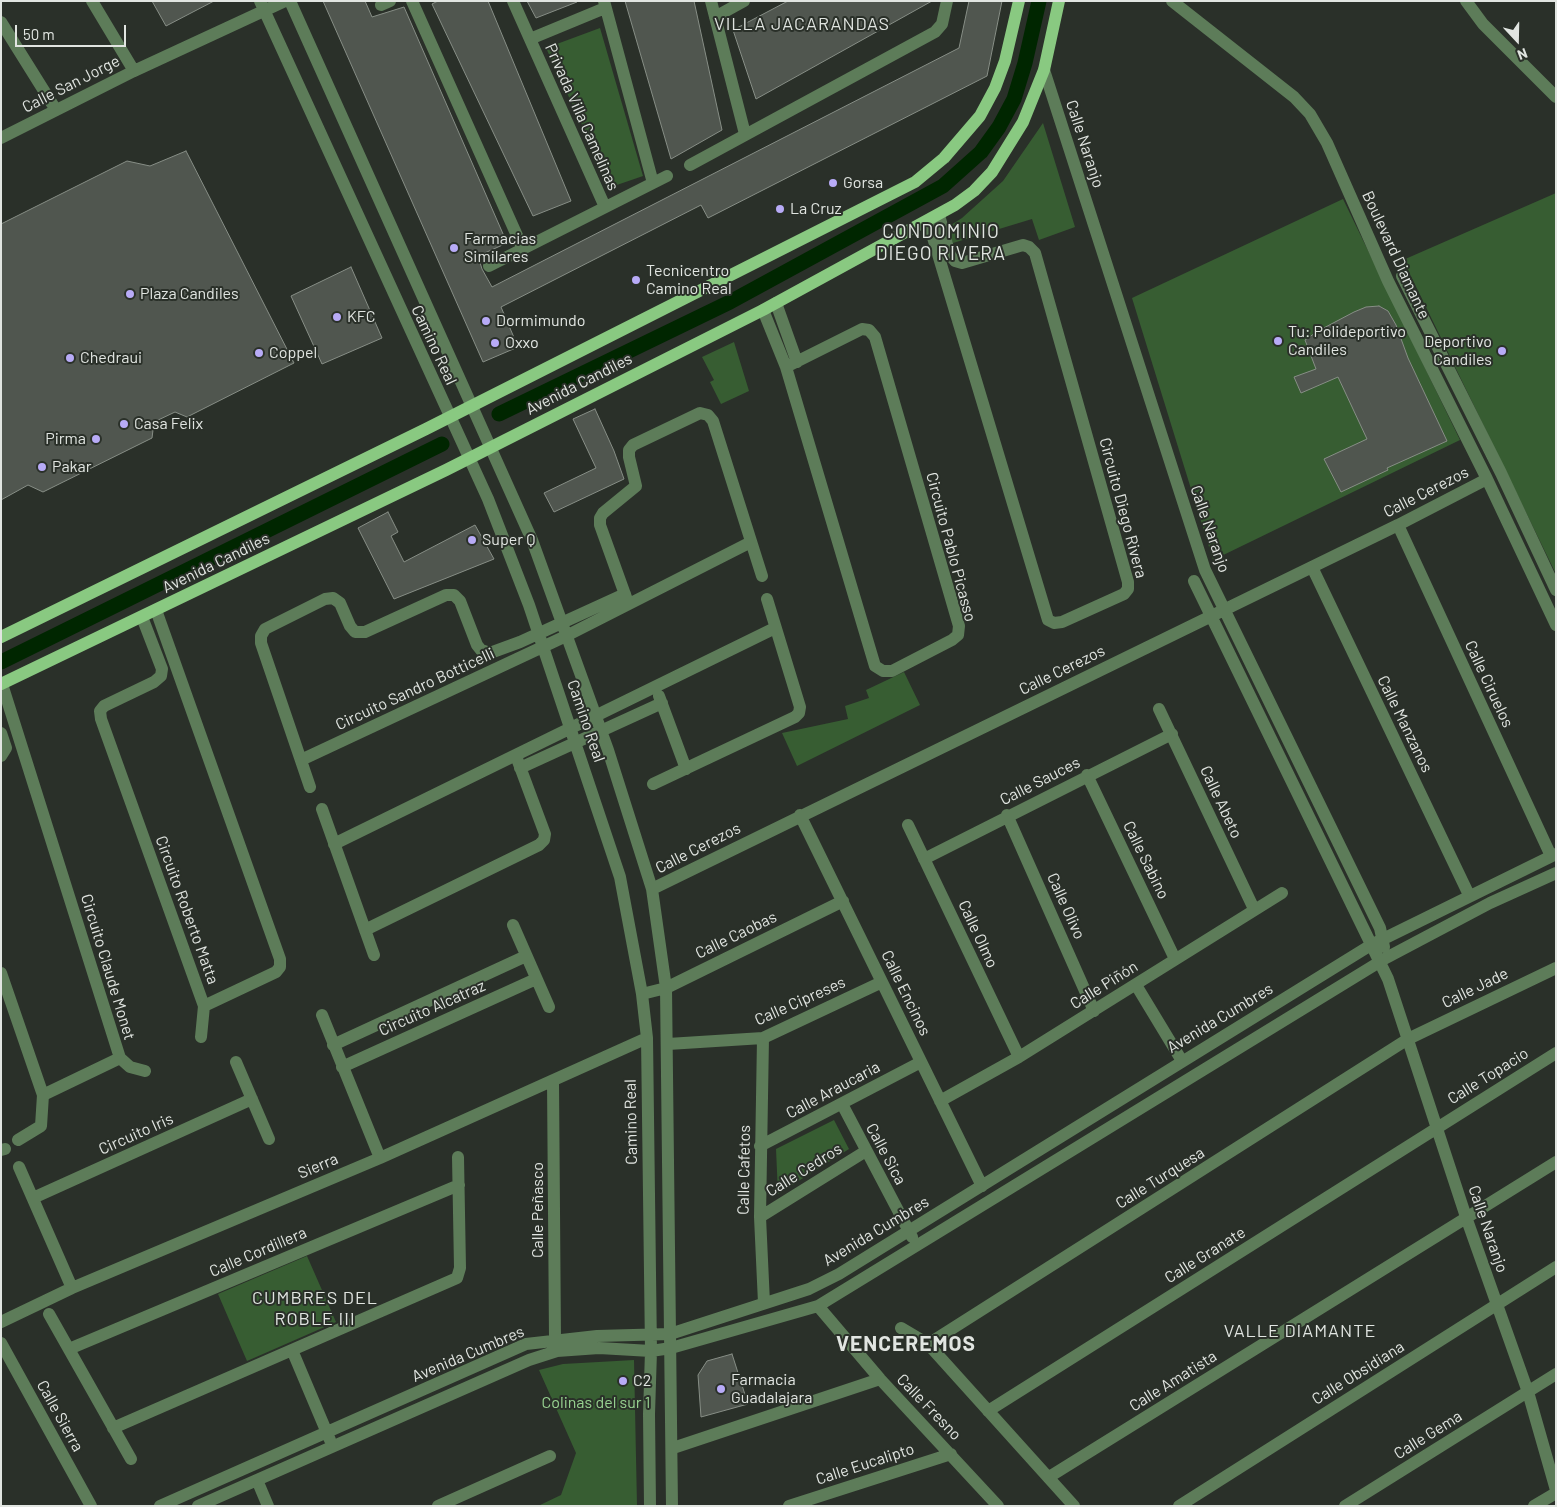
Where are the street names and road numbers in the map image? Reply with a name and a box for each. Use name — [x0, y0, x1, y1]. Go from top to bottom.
street label: Privada Villa Camelinas — [541, 40, 623, 194]
street label: Calle San Jorge — [19, 51, 123, 117]
street label: Calle Naranjo — [1062, 98, 1108, 190]
street label: Boulevard Diamante — [1358, 188, 1434, 322]
street label: Camino Real — [407, 302, 461, 388]
street label: Avenida Candiles — [523, 349, 635, 419]
street label: Circuito Diego Rivera — [1095, 436, 1151, 580]
street label: Calle Cerezos — [1380, 462, 1472, 522]
street label: Circuito Pablo Picasso — [922, 470, 980, 624]
street label: Calle Naranjo — [1186, 483, 1234, 575]
street label: Avenida Candiles — [159, 529, 273, 597]
street label: Calle Ciruelos — [1461, 637, 1517, 731]
street label: Calle Cerezos — [1016, 641, 1108, 699]
street label: Circuito Sandro Botticelli — [333, 644, 497, 734]
street label: Calle Manzanos — [1373, 672, 1437, 776]
street label: Camino Real — [563, 677, 609, 765]
street label: Calle Sauces — [997, 753, 1083, 809]
street label: Calle Abeto — [1196, 763, 1246, 841]
street label: Calle Cerezos — [652, 818, 744, 878]
street label: Calle Sabino — [1119, 818, 1173, 902]
street label: Circuito Roberto Matta — [151, 833, 223, 987]
street label: Calle Olivo — [1043, 870, 1089, 942]
street label: Circuito Claude Monet — [77, 892, 139, 1042]
street label: Calle Olmo — [954, 897, 1002, 971]
street label: Calle Caobas — [692, 907, 780, 963]
street label: Calle Encinos — [877, 947, 935, 1039]
street label: Calle Piñón — [1067, 957, 1141, 1013]
street label: Calle Jade — [1439, 964, 1511, 1012]
street label: Calle Cipreses — [752, 972, 848, 1030]
street label: Circuito Alcatraz — [376, 976, 488, 1040]
street label: Avenida Cumbres — [1164, 979, 1276, 1057]
street label: Calle Topacio — [1444, 1044, 1532, 1108]
street label: Calle Araucaria — [783, 1057, 883, 1123]
street label: Camino Real — [621, 1079, 641, 1165]
street label: Circuito Iris — [96, 1109, 176, 1159]
street label: Calle Sica — [862, 1120, 910, 1188]
street label: Calle Cafetos — [734, 1125, 754, 1215]
street label: Calle Cedros — [762, 1139, 846, 1201]
street label: Calle Turquesa — [1112, 1143, 1208, 1213]
street label: Sierra — [295, 1149, 341, 1183]
street label: Calle Peñasco — [528, 1162, 548, 1258]
street label: Calle Naranjo — [1464, 1183, 1512, 1275]
street label: Avenida Cumbres — [820, 1192, 932, 1270]
street label: Calle Cordillera — [207, 1223, 309, 1281]
street label: Calle Granate — [1161, 1223, 1249, 1287]
street label: Avenida Cumbres — [409, 1322, 527, 1386]
street label: Calle Obsidiana — [1308, 1337, 1408, 1409]
street label: Calle Amatista — [1126, 1346, 1220, 1416]
street label: Calle Fresno — [893, 1370, 965, 1444]
street label: Calle Sierra — [33, 1377, 87, 1455]
street label: Calle Gema — [1390, 1407, 1466, 1463]
street label: Calle Eucalipto — [813, 1439, 917, 1489]

